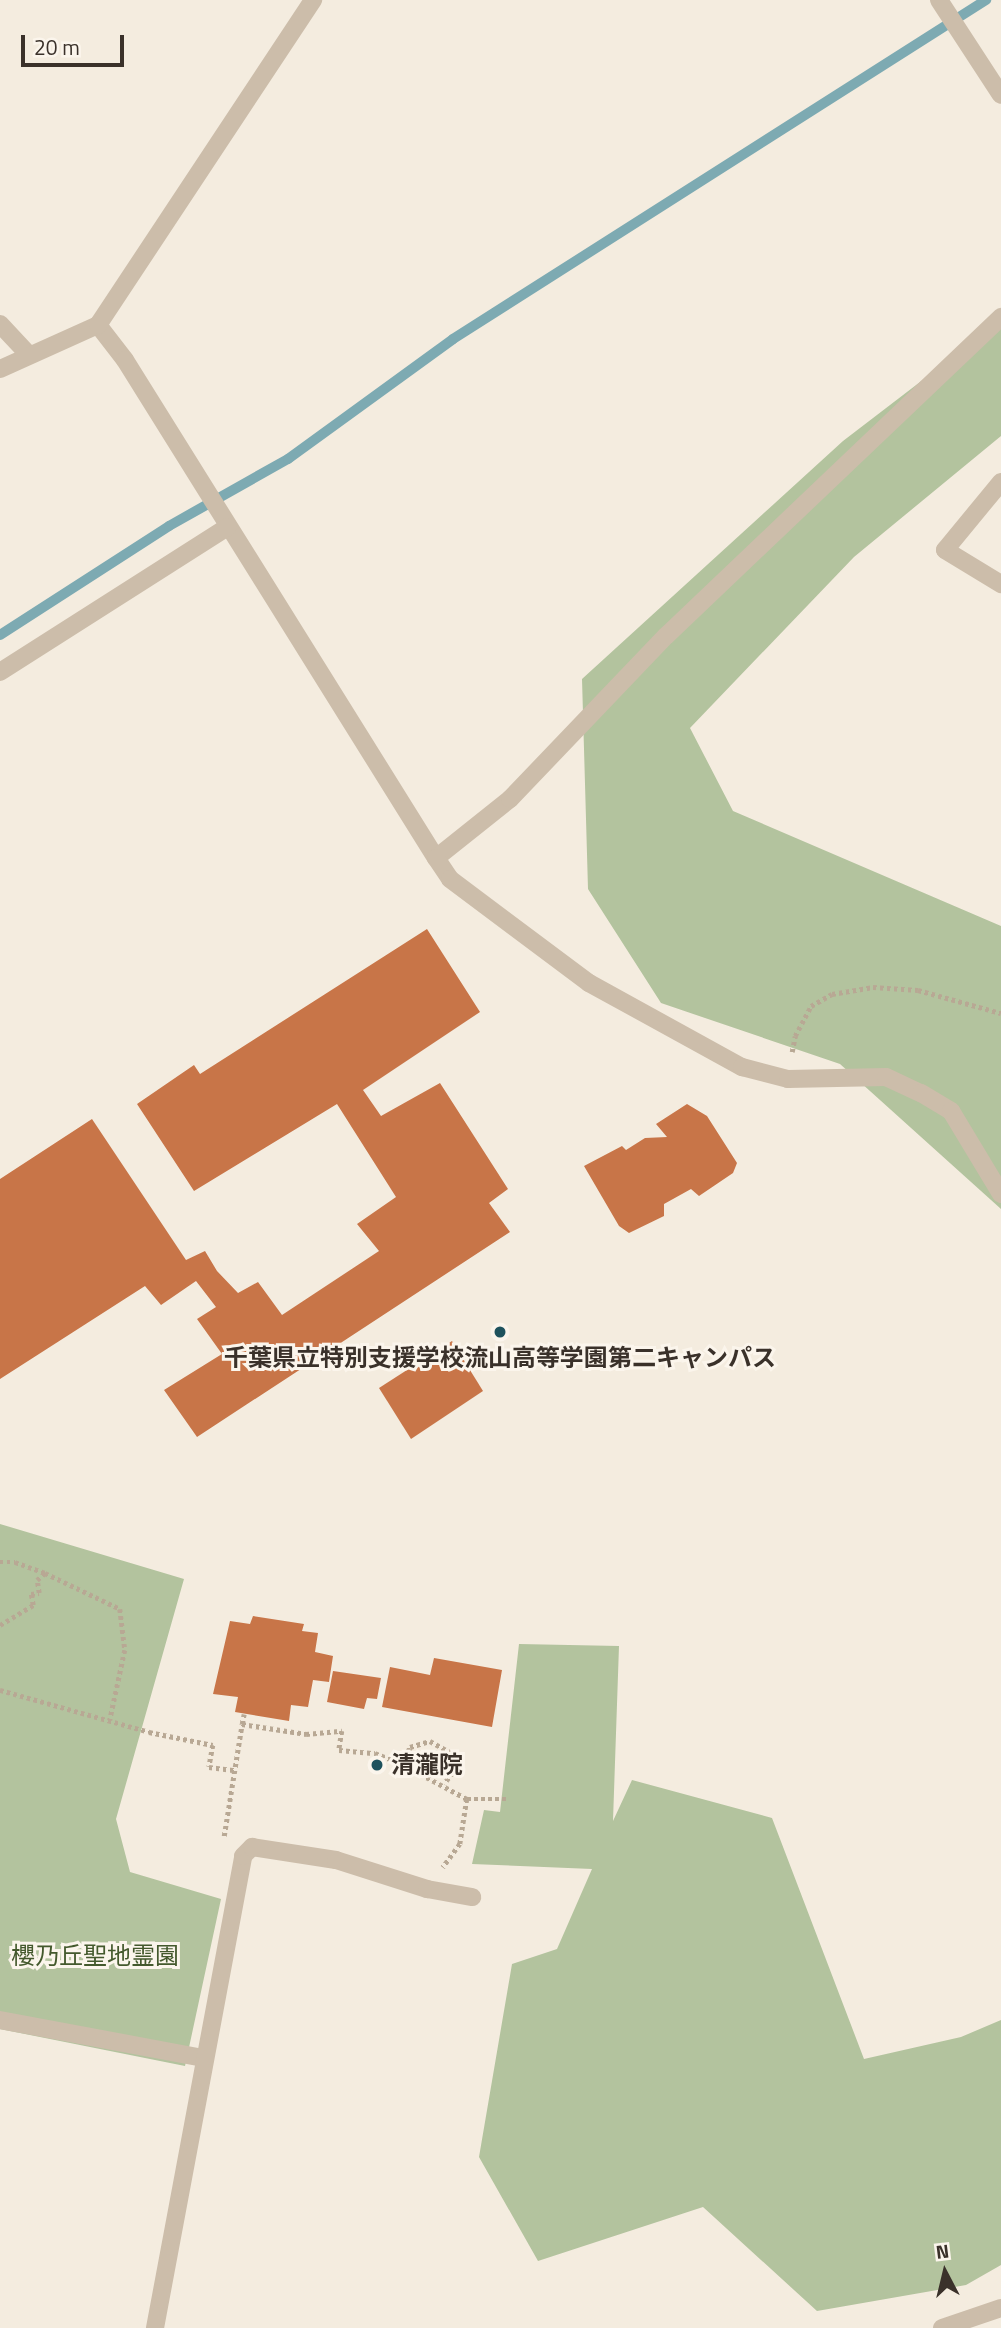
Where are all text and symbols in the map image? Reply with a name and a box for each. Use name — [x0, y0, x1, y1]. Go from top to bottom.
scale bar — [24, 21, 128, 65]
text: 20 m — [34, 31, 80, 63]
marker: 千葉県立特別支援学校流山高等学園第二キャンパス — [492, 1324, 508, 1340]
place label: 千葉県立特別支援学校流山高等学園第二キャンパス — [224, 1344, 776, 1372]
place label: 清瀧院 — [391, 1751, 463, 1779]
marker: 清瀧院 — [369, 1757, 385, 1773]
park label: 櫻乃丘聖地霊園 — [11, 1942, 179, 1970]
text: N — [934, 2235, 951, 2266]
north arrow — [910, 2237, 980, 2307]

